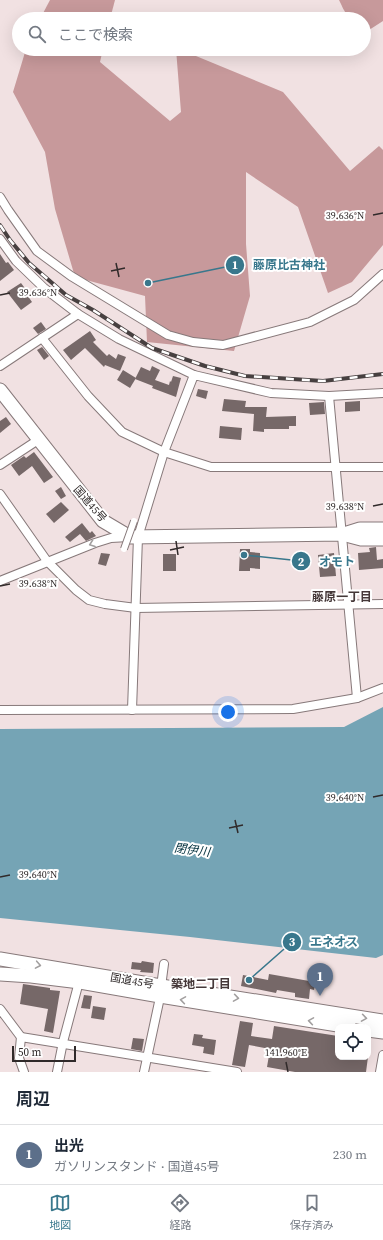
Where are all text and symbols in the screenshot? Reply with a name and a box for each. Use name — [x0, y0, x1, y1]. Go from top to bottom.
search box — [12, 12, 371, 56]
icon: search — [26, 23, 48, 45]
text: ここで検索 — [58, 24, 133, 45]
text: 39.636°N — [326, 209, 364, 222]
callout: 藤原比古神社 — [225, 253, 333, 277]
text: 1 — [232, 257, 238, 273]
text: 藤原比古神社 — [253, 257, 325, 273]
text: 39.636°N — [19, 286, 57, 299]
street label: 国道45号 — [70, 482, 110, 526]
text: 39.638°N — [326, 500, 364, 513]
one-way arrow — [89, 540, 96, 548]
callout: オモト — [291, 549, 363, 573]
text: 2 — [298, 554, 305, 570]
text: オモト — [319, 554, 355, 570]
text: 39.638°N — [19, 577, 57, 590]
district label: 藤原一丁目 — [312, 589, 372, 605]
your location — [218, 702, 238, 722]
text: 39.640°N — [326, 791, 364, 804]
water label: 閉伊川 — [173, 840, 213, 860]
text: 39.640°N — [19, 868, 57, 881]
callout: エネオス — [282, 930, 366, 954]
text: 3 — [289, 934, 296, 950]
text: エネオス — [310, 934, 358, 950]
one-way arrow — [35, 961, 42, 969]
pin: 1 — [307, 963, 333, 996]
street label: 国道45号 — [109, 970, 155, 992]
district label: 築地二丁目 — [171, 976, 231, 992]
one-way arrow — [233, 993, 239, 1002]
one-way arrow — [180, 996, 186, 1005]
one-way arrow — [361, 1013, 367, 1022]
one-way arrow — [308, 1017, 314, 1026]
map controls — [335, 1024, 371, 1060]
button: locate — [335, 1024, 371, 1060]
scale bar — [12, 1044, 76, 1063]
text: 50 m — [18, 1045, 41, 1060]
text: 141.960°E — [265, 1046, 307, 1059]
text: 周辺 — [16, 1087, 50, 1111]
text: 出光 — [54, 1135, 84, 1156]
text: 1 — [25, 1146, 33, 1163]
text: 230 m — [333, 1146, 367, 1163]
text: ガソリンスタンド · 国道45号 — [54, 1158, 220, 1175]
tab: 地図 — [49, 1192, 71, 1233]
tab: 経路 — [169, 1192, 191, 1233]
tab: 保存済み — [290, 1192, 334, 1233]

